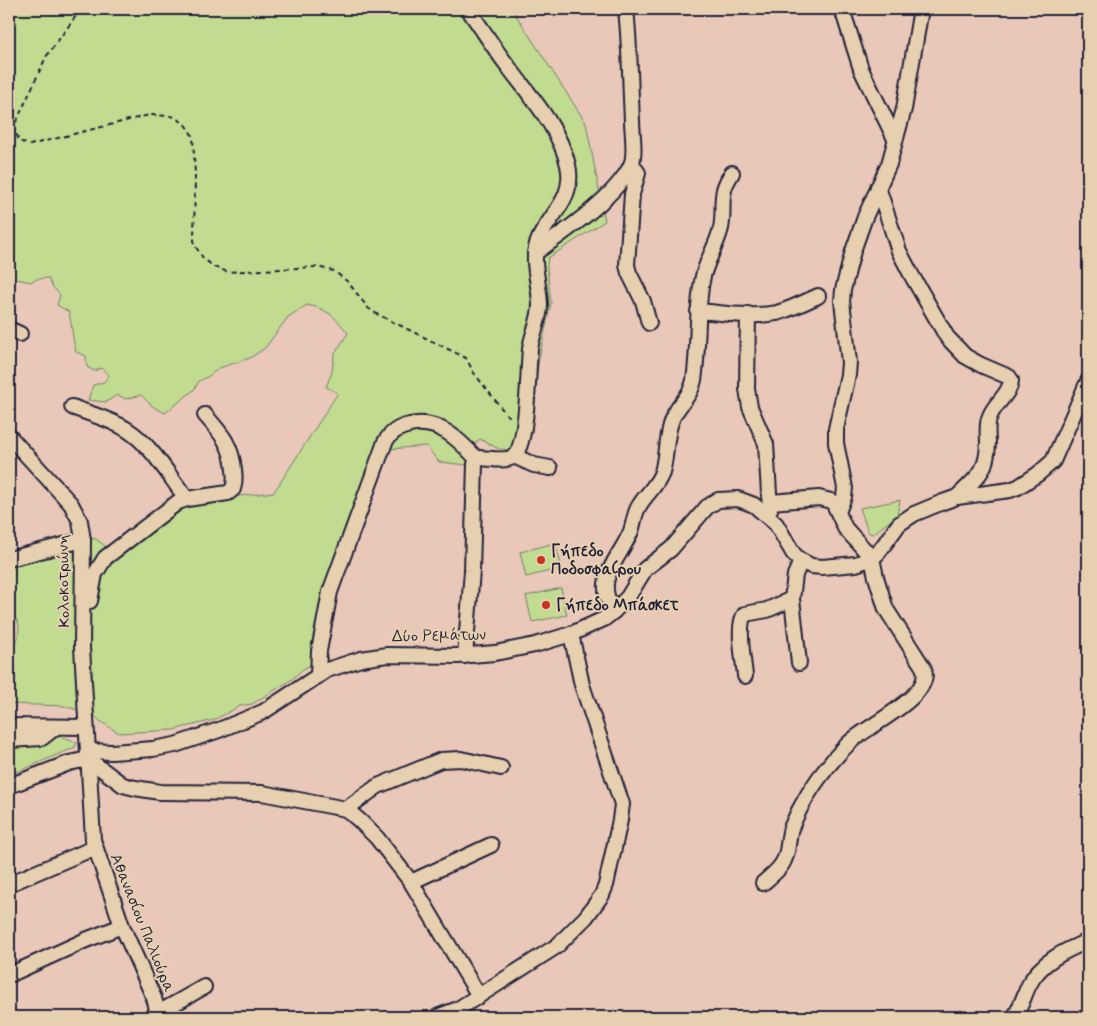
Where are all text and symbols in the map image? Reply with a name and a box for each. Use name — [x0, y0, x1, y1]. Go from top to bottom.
street label: Κολοκοτρώνη — [53, 534, 75, 628]
place label: Γήπεδο Ποδοσφαίρου — [551, 541, 642, 580]
marker: Γήπεδο Ποδοσφαίρου — [535, 554, 547, 566]
place label: Γήπεδο Μπάσκετ — [556, 595, 679, 616]
marker: Γήπεδο Μπάσκετ — [540, 599, 552, 611]
street label: Δύο Ρεμάτων — [392, 625, 486, 647]
street label: Αθανασίου Παλιούρα — [105, 851, 179, 995]

